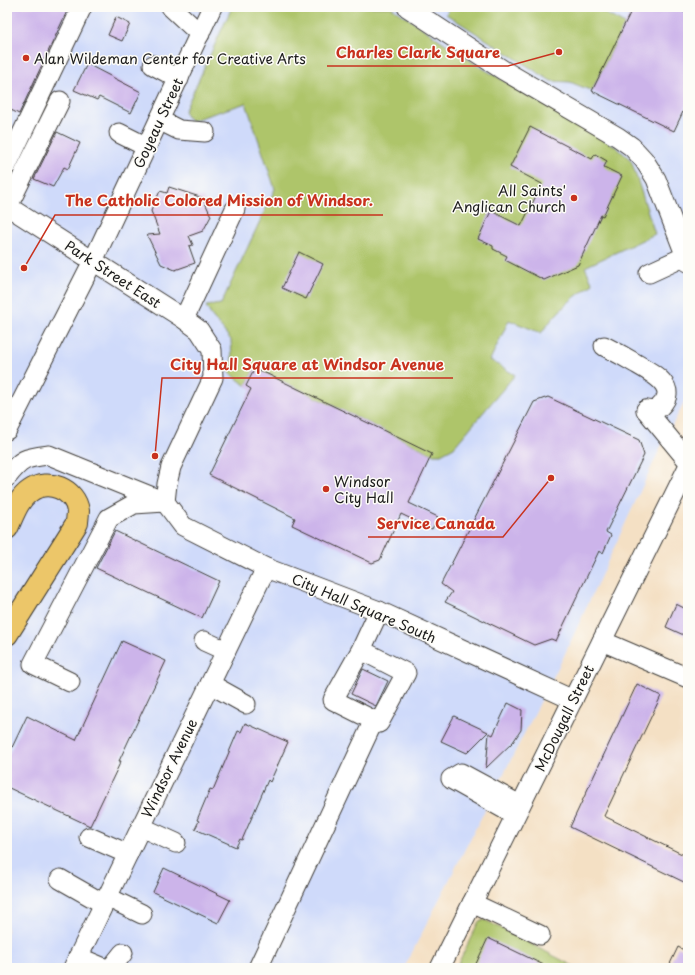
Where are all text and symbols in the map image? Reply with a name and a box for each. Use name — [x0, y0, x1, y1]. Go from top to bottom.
callout: Charles Clark Square — [327, 39, 508, 66]
text: Charles Clark Square — [336, 40, 500, 63]
place label: Alan Wildeman Center for Creative Arts — [34, 48, 306, 69]
marker: Alan Wildeman Center for Creative Arts — [21, 53, 31, 63]
street label: Goyeau Street — [128, 74, 188, 172]
place label: All Saints' Anglican Church — [452, 180, 566, 217]
callout: The Catholic Colored Mission of Windsor. — [55, 188, 383, 215]
text: The Catholic Colored Mission of Windsor. — [65, 188, 373, 211]
marker: All Saints' Anglican Church — [569, 193, 579, 203]
street label: Park Street East — [61, 235, 165, 313]
callout: City Hall Square at Windsor Avenue — [162, 351, 453, 378]
text: City Hall Square at Windsor Avenue — [170, 352, 444, 375]
place label: Windsor City Hall — [334, 471, 394, 508]
marker: Windsor City Hall — [321, 484, 331, 494]
callout: Service Canada — [368, 510, 503, 537]
text: Service Canada — [377, 511, 496, 534]
street label: City Hall Square South — [288, 568, 440, 648]
street label: McDougall Street — [529, 661, 599, 775]
street label: Windsor Avenue — [136, 714, 202, 821]

